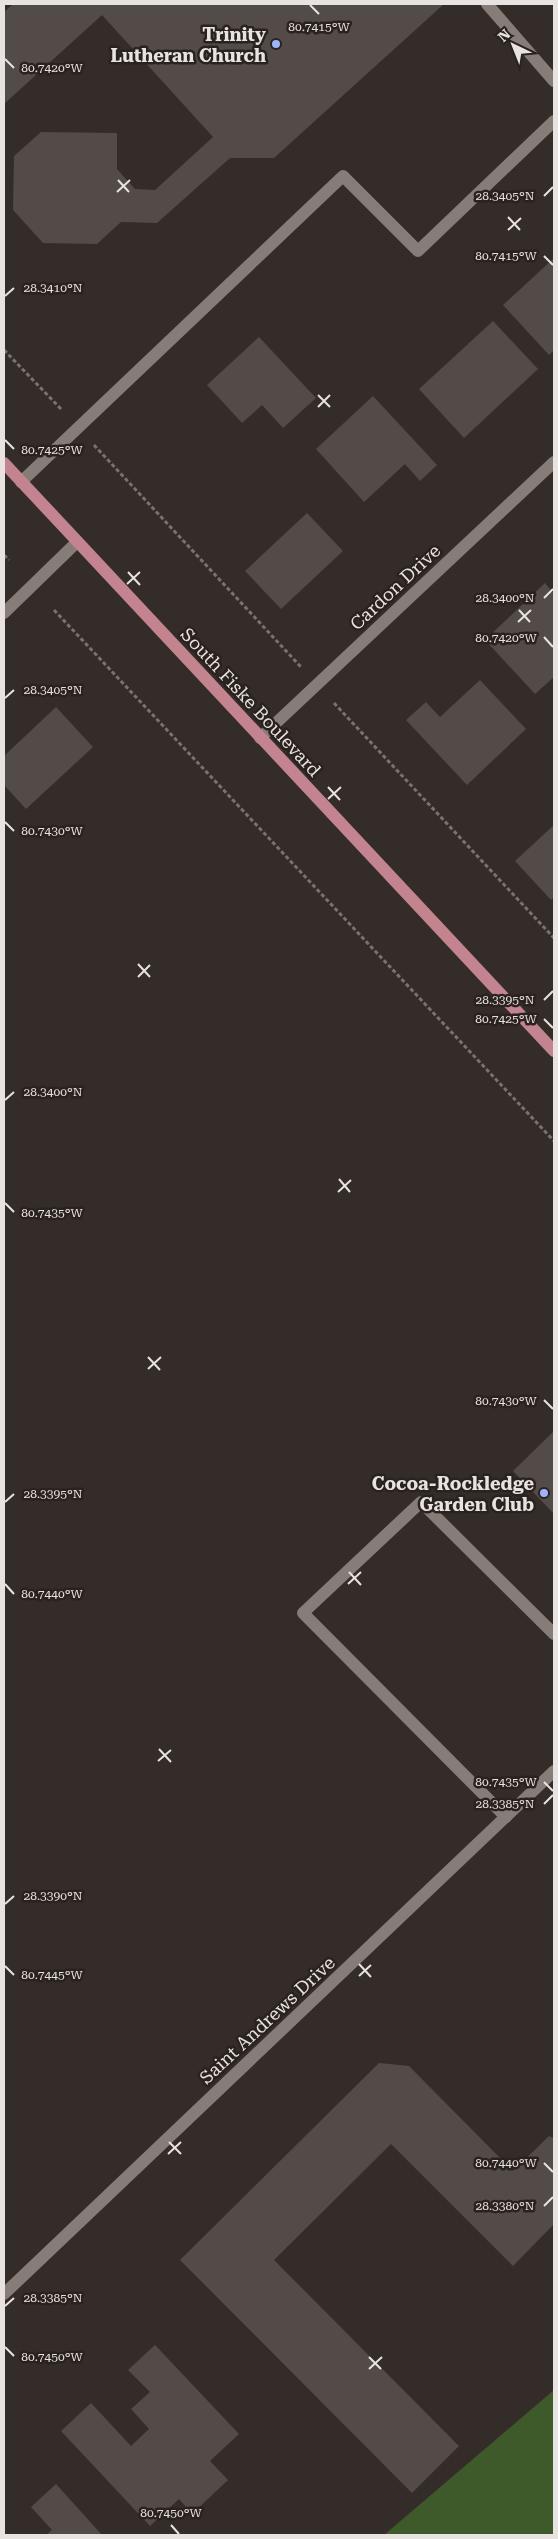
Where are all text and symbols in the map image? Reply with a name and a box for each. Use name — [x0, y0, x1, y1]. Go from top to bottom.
text: 80.7415°W — [288, 20, 351, 34]
north arrow — [488, 20, 538, 70]
place label: Trinity Lutheran Church — [111, 24, 266, 66]
text: N — [495, 26, 514, 45]
marker: Trinity Lutheran Church — [270, 38, 282, 50]
text: 80.7420°W — [21, 61, 84, 75]
text: 28.3405°N — [476, 189, 535, 203]
text: 80.7415°W — [475, 249, 538, 263]
text: 28.3410°N — [24, 281, 83, 295]
text: 80.7425°W — [21, 443, 84, 457]
street label: Cardon Drive — [346, 540, 445, 634]
text: 28.3400°N — [476, 591, 535, 605]
street label: South Fiske Boulevard — [177, 623, 326, 781]
text: 80.7420°W — [475, 631, 538, 645]
text: 28.3405°N — [24, 683, 83, 697]
text: 80.7430°W — [21, 824, 84, 838]
text: 28.3395°N — [476, 993, 535, 1007]
text: 80.7425°W — [475, 1012, 538, 1026]
text: 28.3400°N — [24, 1085, 83, 1099]
text: 80.7435°W — [21, 1206, 84, 1220]
text: 80.7430°W — [475, 1394, 538, 1408]
place label: Cocoa-Rockledge Garden Club — [372, 1473, 534, 1515]
text: 28.3395°N — [24, 1487, 83, 1501]
marker: Cocoa-Rockledge Garden Club — [538, 1487, 550, 1499]
text: 80.7440°W — [21, 1587, 84, 1601]
text: 80.7435°W — [475, 1775, 538, 1789]
text: 28.3385°N — [476, 1797, 535, 1811]
text: 28.3390°N — [24, 1889, 83, 1903]
street label: Saint Andrews Drive — [195, 1952, 339, 2088]
text: 80.7445°W — [21, 1968, 84, 1982]
text: 80.7440°W — [475, 2156, 538, 2170]
text: 28.3380°N — [476, 2199, 535, 2213]
text: 28.3385°N — [24, 2291, 83, 2305]
text: 80.7450°W — [21, 2350, 84, 2364]
text: 80.7450°W — [140, 2506, 203, 2520]

